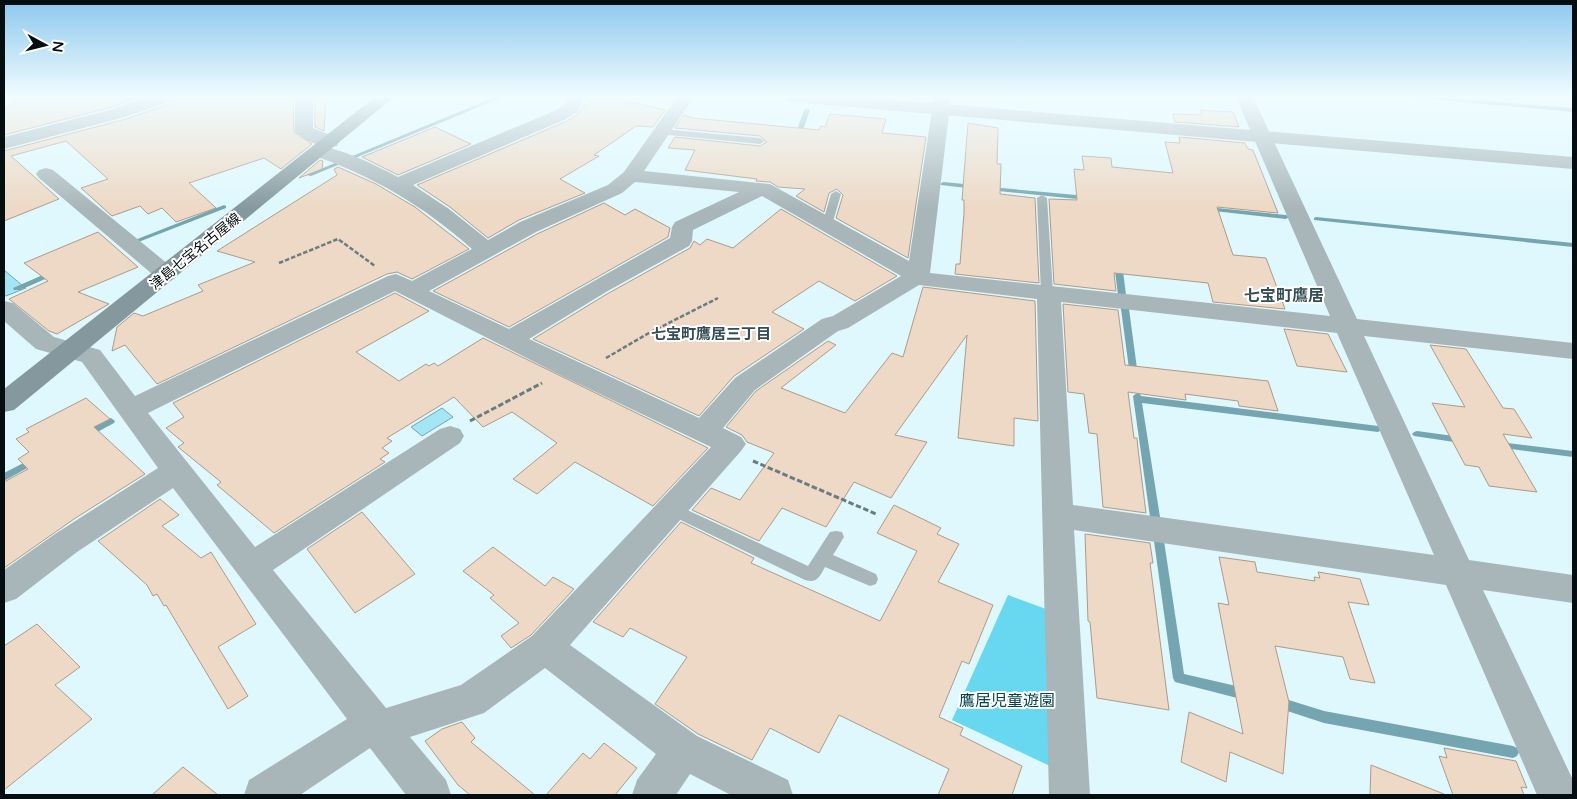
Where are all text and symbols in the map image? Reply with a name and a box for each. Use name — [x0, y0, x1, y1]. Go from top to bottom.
north arrow — [20, 20, 70, 70]
text: N — [48, 40, 67, 53]
street label: 津島七宝名古屋線 — [146, 210, 244, 293]
district label: 七宝町鷹居 — [1244, 286, 1324, 306]
district label: 七宝町鷹居三丁目 — [651, 325, 771, 343]
park label: 鷹居児童遊園 — [959, 691, 1055, 711]

